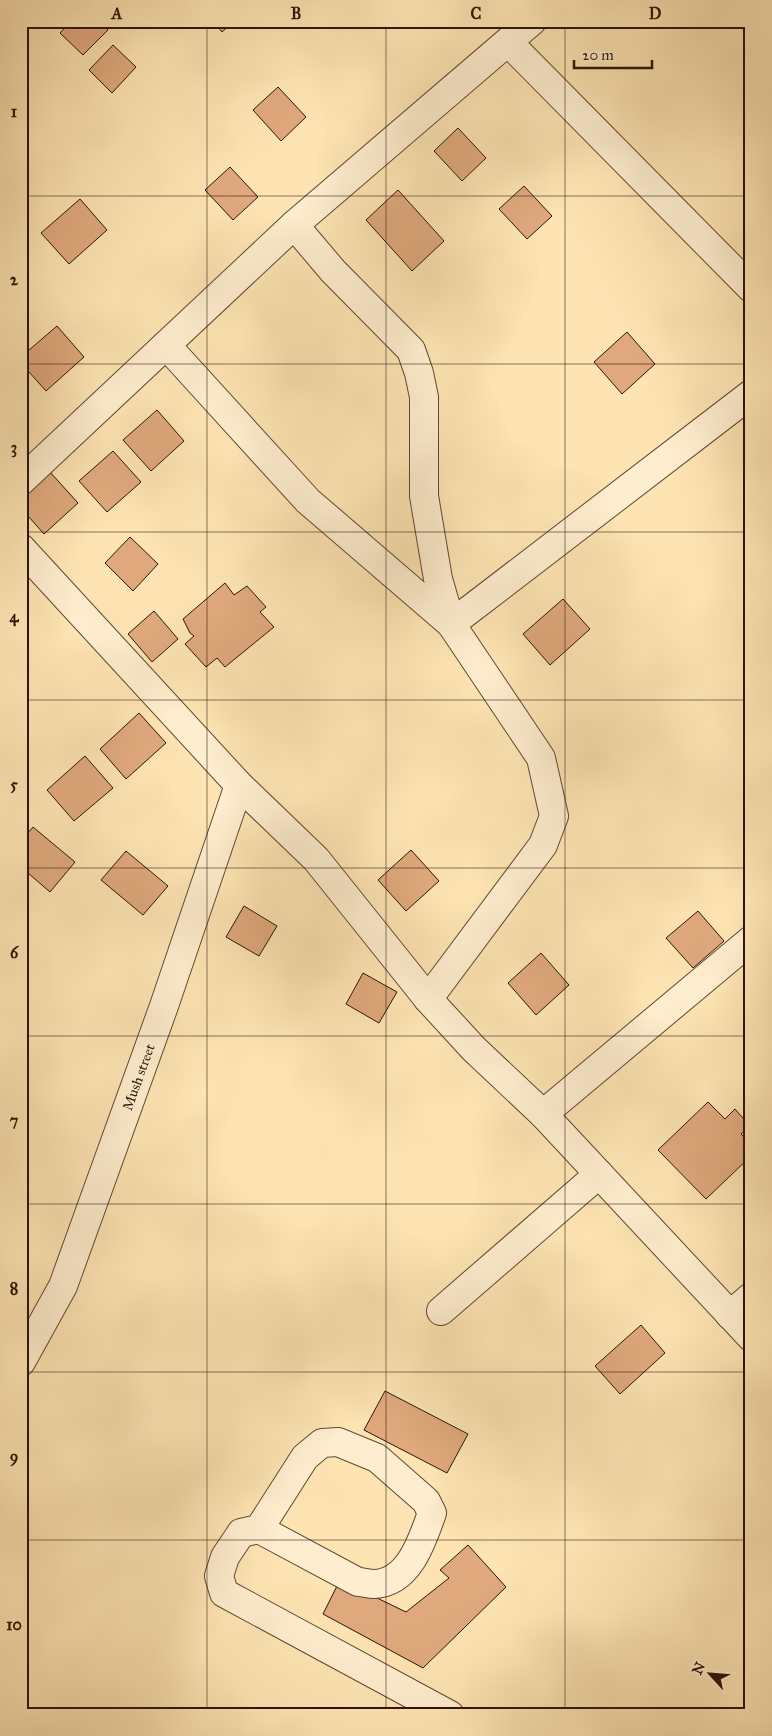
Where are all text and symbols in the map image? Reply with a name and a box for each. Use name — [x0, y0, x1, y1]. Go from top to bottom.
text: A — [111, 4, 123, 23]
text: B — [291, 4, 301, 23]
text: C — [471, 4, 482, 23]
text: D — [649, 4, 662, 23]
scale bar — [574, 38, 652, 70]
text: 20 m — [582, 46, 614, 64]
text: 1 — [11, 102, 18, 121]
text: 2 — [10, 270, 19, 289]
text: 3 — [11, 438, 17, 458]
text: 4 — [10, 607, 20, 627]
text: 5 — [10, 775, 18, 794]
text: 6 — [10, 943, 19, 962]
street label: Mush street — [119, 1041, 158, 1113]
text: 7 — [10, 1111, 19, 1130]
text: 8 — [10, 1279, 18, 1298]
text: 9 — [10, 1447, 18, 1467]
text: 10 — [6, 1615, 22, 1634]
north arrow — [684, 1648, 734, 1698]
text: N — [689, 1659, 709, 1678]

